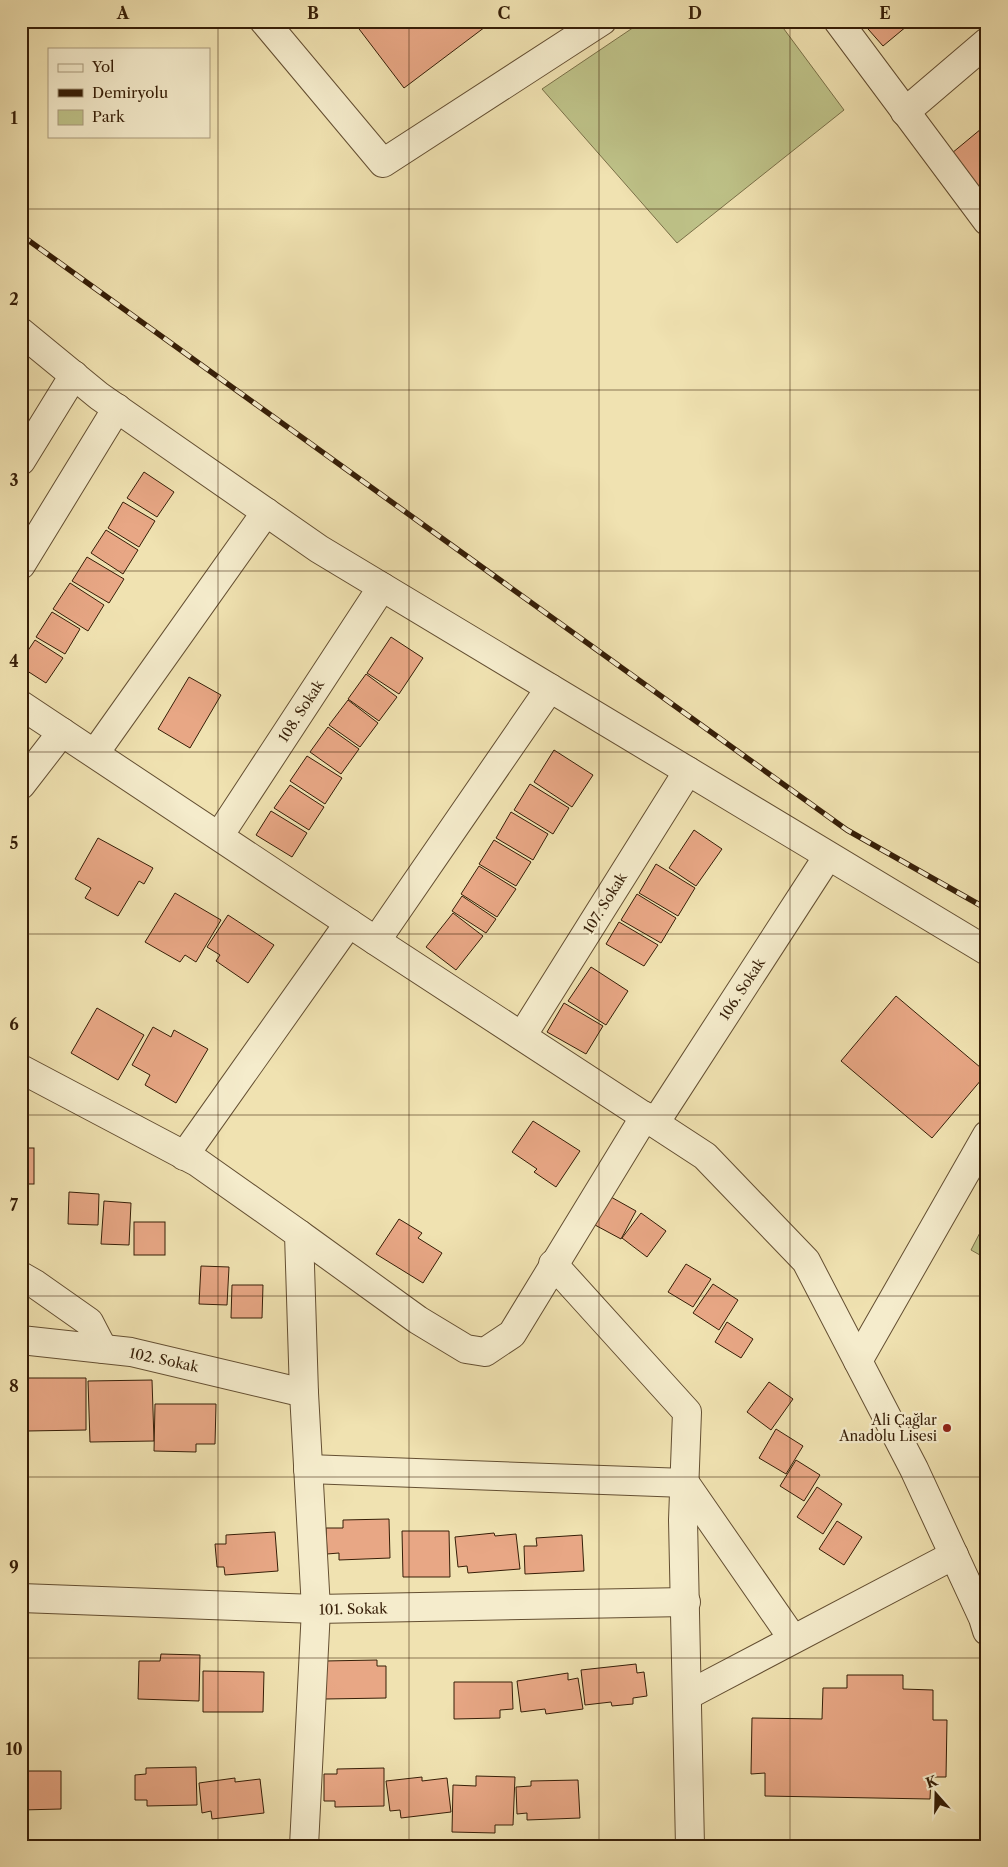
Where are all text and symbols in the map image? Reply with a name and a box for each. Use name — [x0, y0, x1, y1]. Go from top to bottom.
text: A — [116, 3, 130, 23]
text: B — [307, 3, 319, 23]
text: C — [498, 3, 510, 23]
text: D — [688, 3, 702, 23]
text: E — [879, 3, 891, 23]
legend — [48, 48, 210, 138]
text: Yol — [91, 57, 115, 76]
text: Demiryolu — [92, 83, 168, 102]
text: Park — [92, 107, 126, 126]
text: 1 — [10, 108, 18, 128]
text: 2 — [9, 289, 19, 309]
text: 3 — [9, 470, 19, 490]
text: 4 — [9, 651, 19, 671]
street label: 108. Sokak — [274, 676, 328, 746]
text: 5 — [10, 833, 19, 853]
street label: 107. Sokak — [579, 868, 631, 937]
street label: 106. Sokak — [715, 954, 769, 1024]
text: 6 — [9, 1014, 19, 1034]
text: 7 — [10, 1195, 19, 1215]
street label: 102. Sokak — [128, 1344, 201, 1376]
text: 8 — [9, 1376, 19, 1396]
place label: Ali Çağlar Anadolu Lisesi — [838, 1411, 937, 1445]
marker: Ali Çağlar Anadolu Lisesi — [941, 1422, 953, 1434]
text: 9 — [9, 1557, 19, 1577]
street label: 101. Sokak — [319, 1599, 388, 1619]
text: 10 — [5, 1739, 23, 1759]
north arrow — [910, 1770, 960, 1820]
text: K — [923, 1771, 941, 1792]

